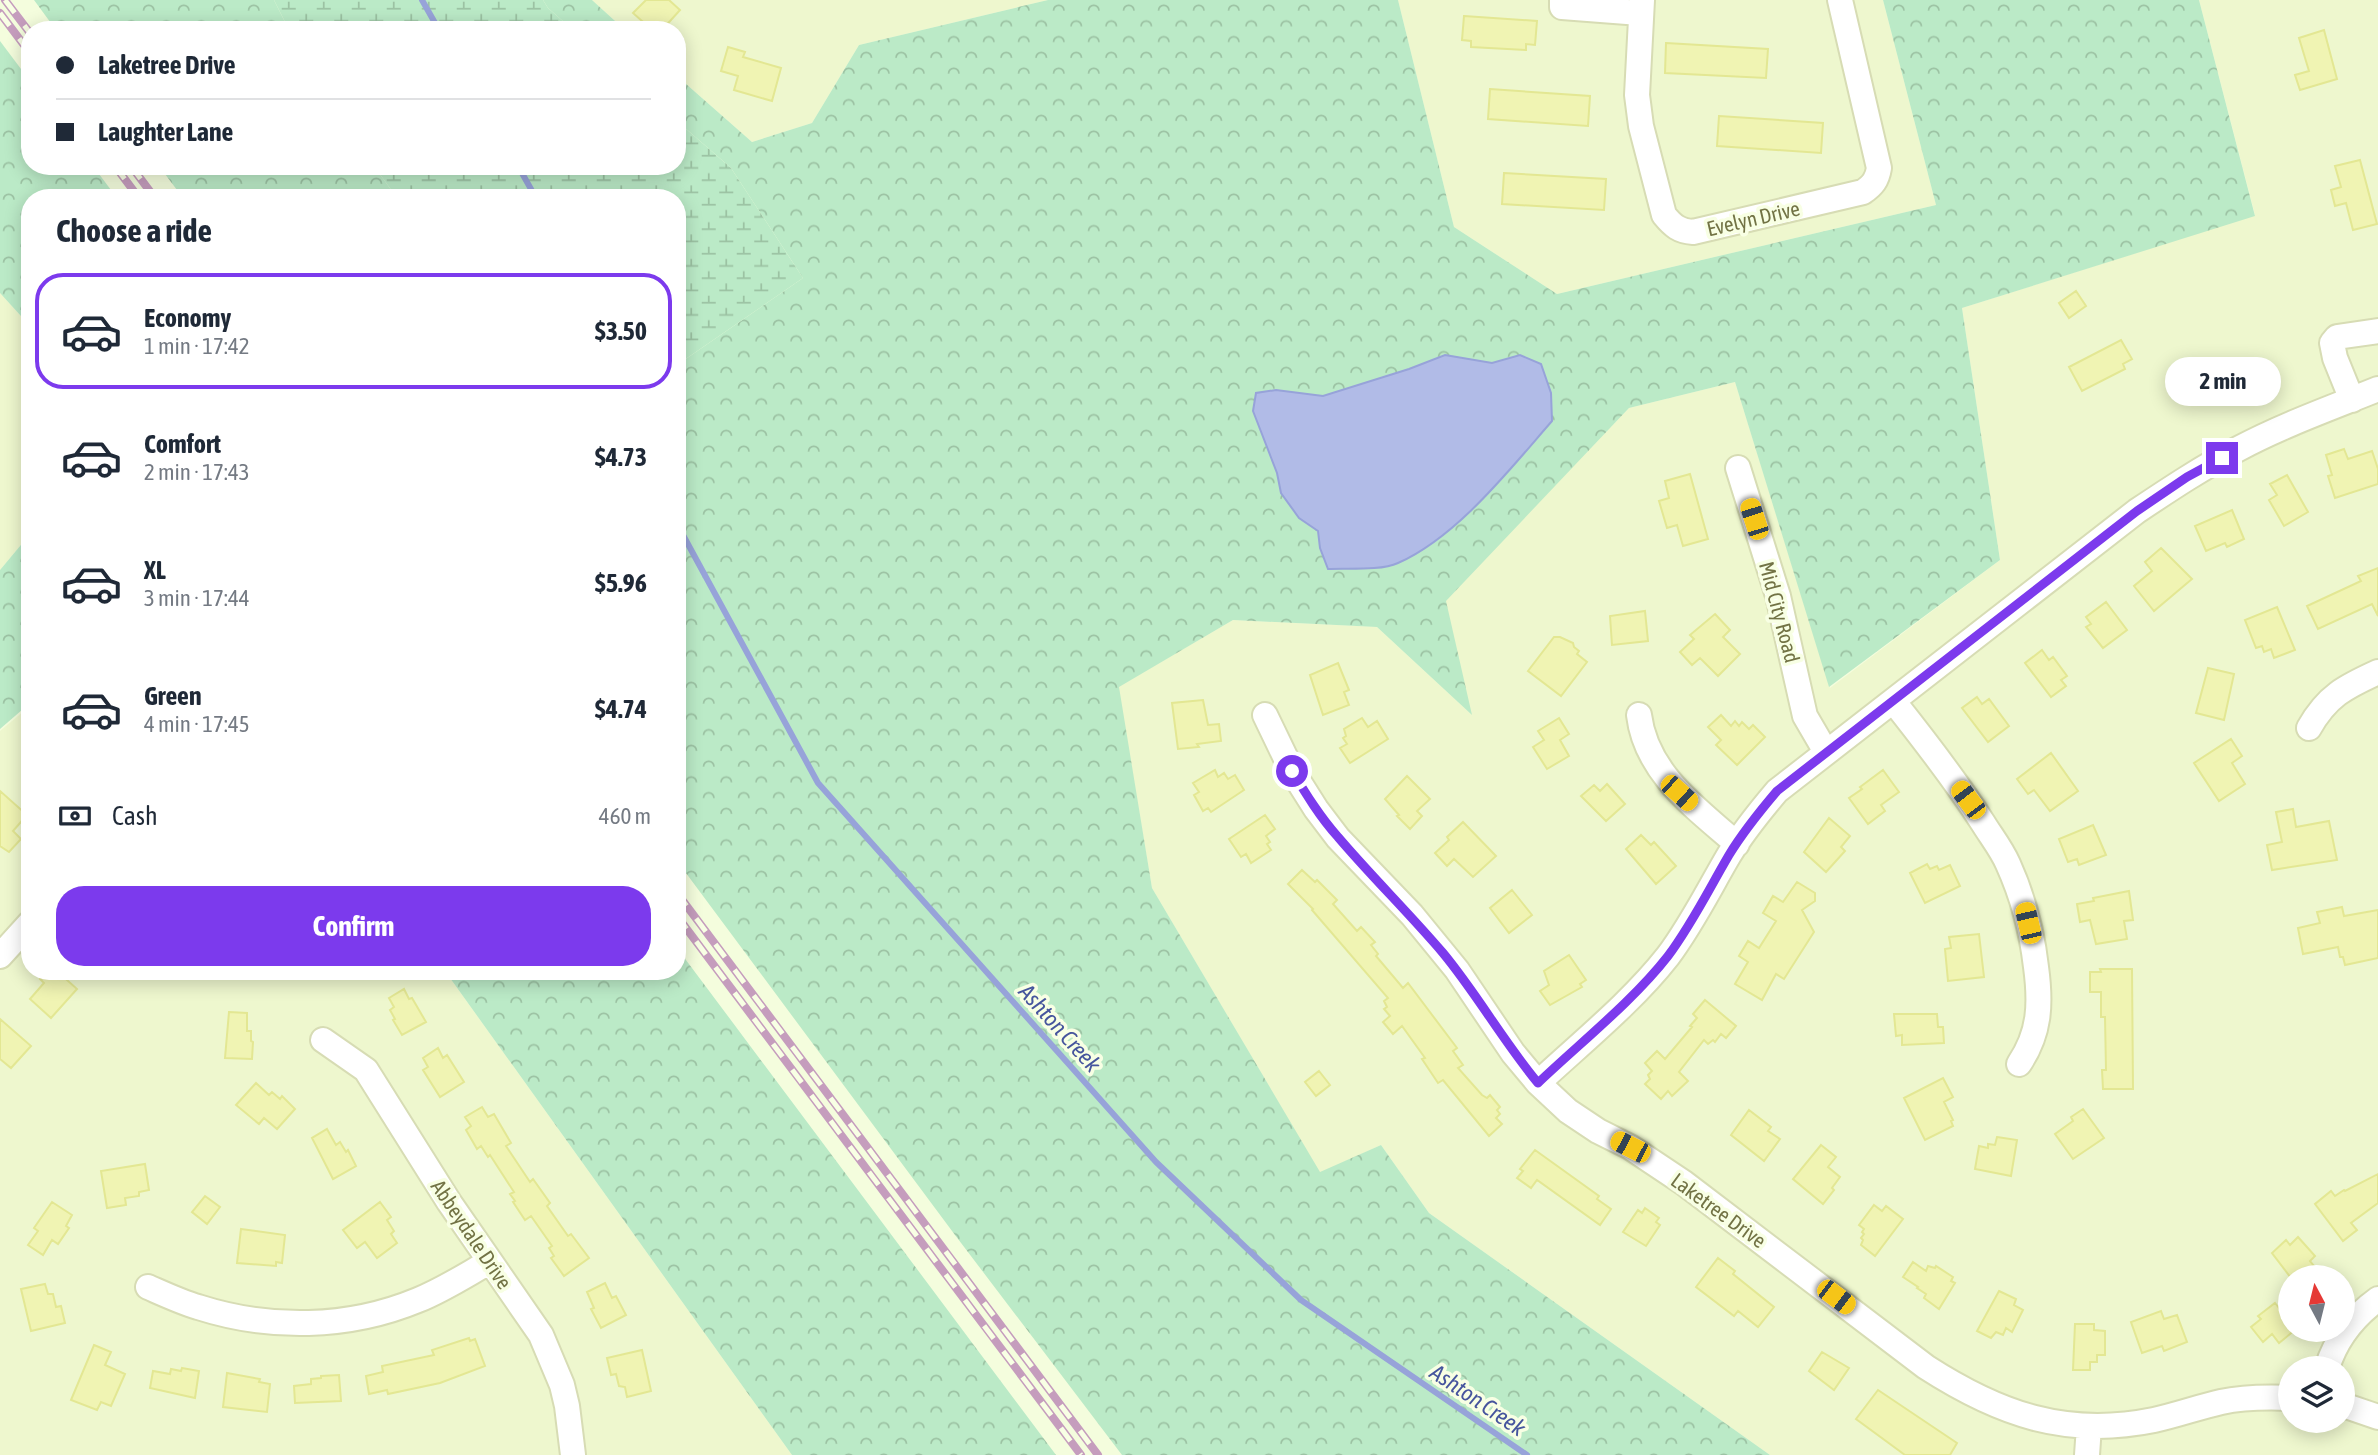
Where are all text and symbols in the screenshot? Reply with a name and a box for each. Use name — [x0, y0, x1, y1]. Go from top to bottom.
text: Laketree Drive — [98, 50, 236, 80]
text: Laughter Lane — [98, 117, 233, 147]
street label: Evelyn Drive — [1704, 196, 1802, 240]
text: Choose a ride — [56, 212, 212, 249]
icon: car — [60, 300, 123, 363]
text: Economy — [144, 303, 231, 333]
text: $3.50 — [595, 316, 647, 346]
text: 1 min · 17:42 — [144, 333, 250, 359]
callout: 2 min — [2164, 356, 2280, 406]
text: 2 min — [2200, 368, 2246, 394]
icon: car — [60, 426, 123, 489]
text: Comfort — [144, 429, 221, 459]
text: $4.73 — [595, 442, 647, 472]
route end — [2206, 442, 2238, 474]
text: 2 min · 17:43 — [144, 459, 250, 485]
car — [1738, 496, 1771, 542]
icon: car — [60, 552, 123, 615]
text: XL — [144, 555, 166, 585]
street label: Mid City Road — [1755, 559, 1805, 665]
text: $5.96 — [595, 568, 647, 598]
text: 3 min · 17:44 — [144, 585, 250, 611]
icon: car — [60, 678, 123, 741]
text: Green — [144, 681, 202, 711]
text: $4.74 — [595, 694, 647, 724]
text: 4 min · 17:45 — [144, 711, 250, 737]
route start — [1276, 755, 1308, 787]
car — [1657, 771, 1702, 815]
car — [1947, 777, 1990, 823]
icon: cash — [56, 797, 94, 835]
text: Cash — [112, 801, 158, 831]
text: 460 m — [599, 803, 651, 829]
button: Confirm — [56, 886, 651, 966]
car — [2014, 900, 2043, 946]
water label: Ashton Creek — [1013, 978, 1107, 1078]
car — [1607, 1128, 1654, 1166]
street label: Laketree Drive — [1667, 1168, 1771, 1252]
street label: Abbeydale Drive — [427, 1175, 517, 1293]
north arrow — [2278, 1265, 2356, 1342]
map controls — [2278, 1265, 2355, 1433]
car — [1813, 1276, 1860, 1318]
button: layers — [2278, 1356, 2355, 1433]
water label: Ashton Creek — [1425, 1358, 1531, 1442]

